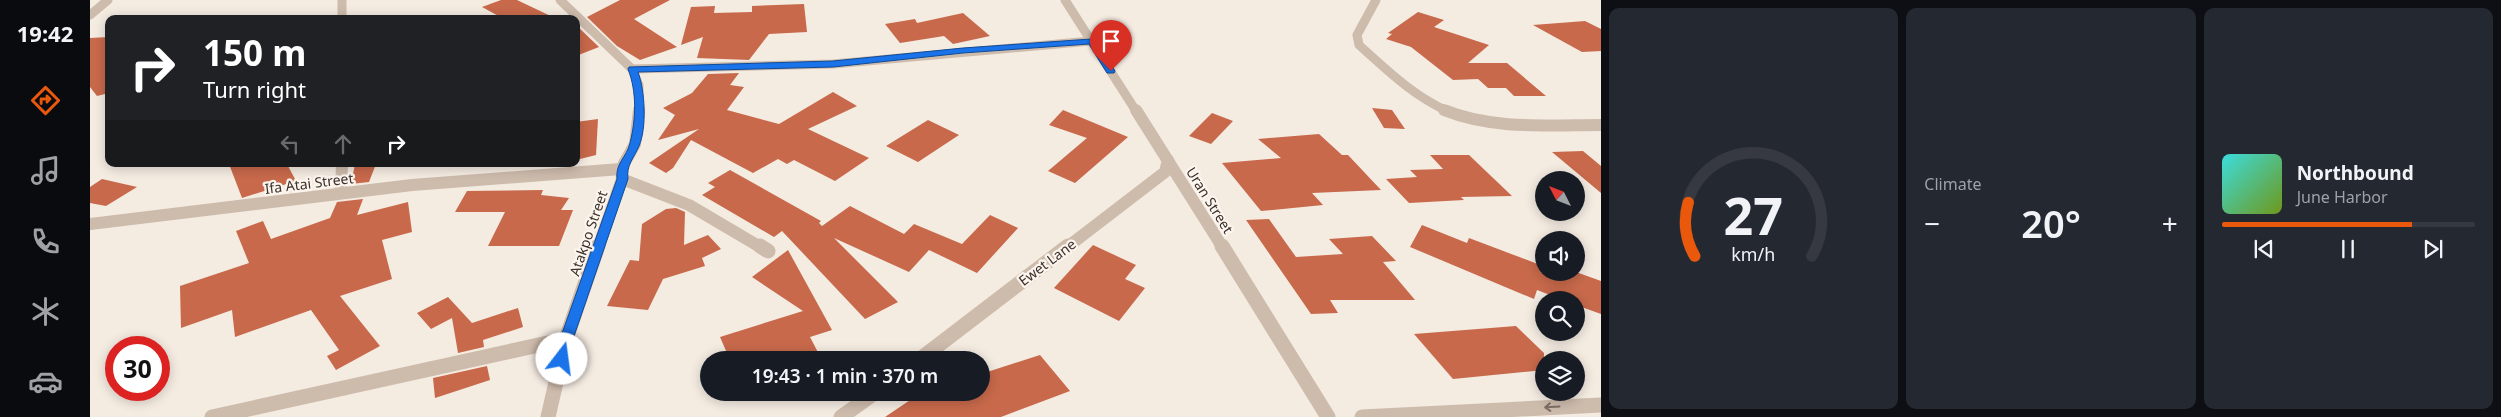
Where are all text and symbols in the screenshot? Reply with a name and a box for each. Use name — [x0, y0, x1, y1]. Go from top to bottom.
text: 19:42 — [17, 18, 73, 48]
pin — [1090, 20, 1132, 71]
icon: arrive — [1097, 27, 1125, 55]
text: 150 m — [203, 29, 306, 76]
icon: right — [120, 35, 185, 100]
text: Turn right — [203, 74, 306, 104]
icon: directions — [28, 83, 63, 118]
icon: left — [276, 130, 304, 158]
icon: ahead — [329, 130, 357, 158]
icon: right — [382, 130, 410, 158]
icon: music — [28, 153, 63, 188]
text: Northbound — [2297, 160, 2414, 186]
street label: Uran Street — [1182, 163, 1238, 237]
street label: Ifa Atai Street — [264, 168, 354, 198]
north arrow — [1535, 171, 1585, 221]
map controls — [1535, 171, 1585, 401]
text: Climate — [1924, 173, 1981, 195]
text: 27 — [1724, 179, 1783, 250]
text: June Harbor — [2297, 186, 2388, 208]
street label: Atakpo Street — [565, 188, 611, 278]
text: 20° — [2021, 197, 2081, 249]
text: − — [1924, 204, 1940, 242]
text: + — [2162, 204, 2178, 242]
icon: phone — [28, 224, 63, 259]
button: sound — [1535, 231, 1585, 281]
street label: Ewet Lane — [1014, 234, 1080, 290]
icon: previous — [2250, 235, 2278, 263]
icon: pause — [2334, 235, 2362, 263]
icon: next — [2419, 235, 2447, 263]
text: km/h — [1732, 242, 1776, 266]
button: search — [1535, 291, 1585, 341]
icon: climate — [28, 294, 63, 329]
position arrow — [535, 332, 587, 384]
speed limit sign: 30 — [105, 336, 170, 401]
button: layers — [1535, 351, 1585, 401]
text: 19:43 · 1 min · 370 m — [752, 363, 938, 389]
icon: car — [28, 364, 63, 399]
one-way arrow — [1545, 403, 1561, 412]

